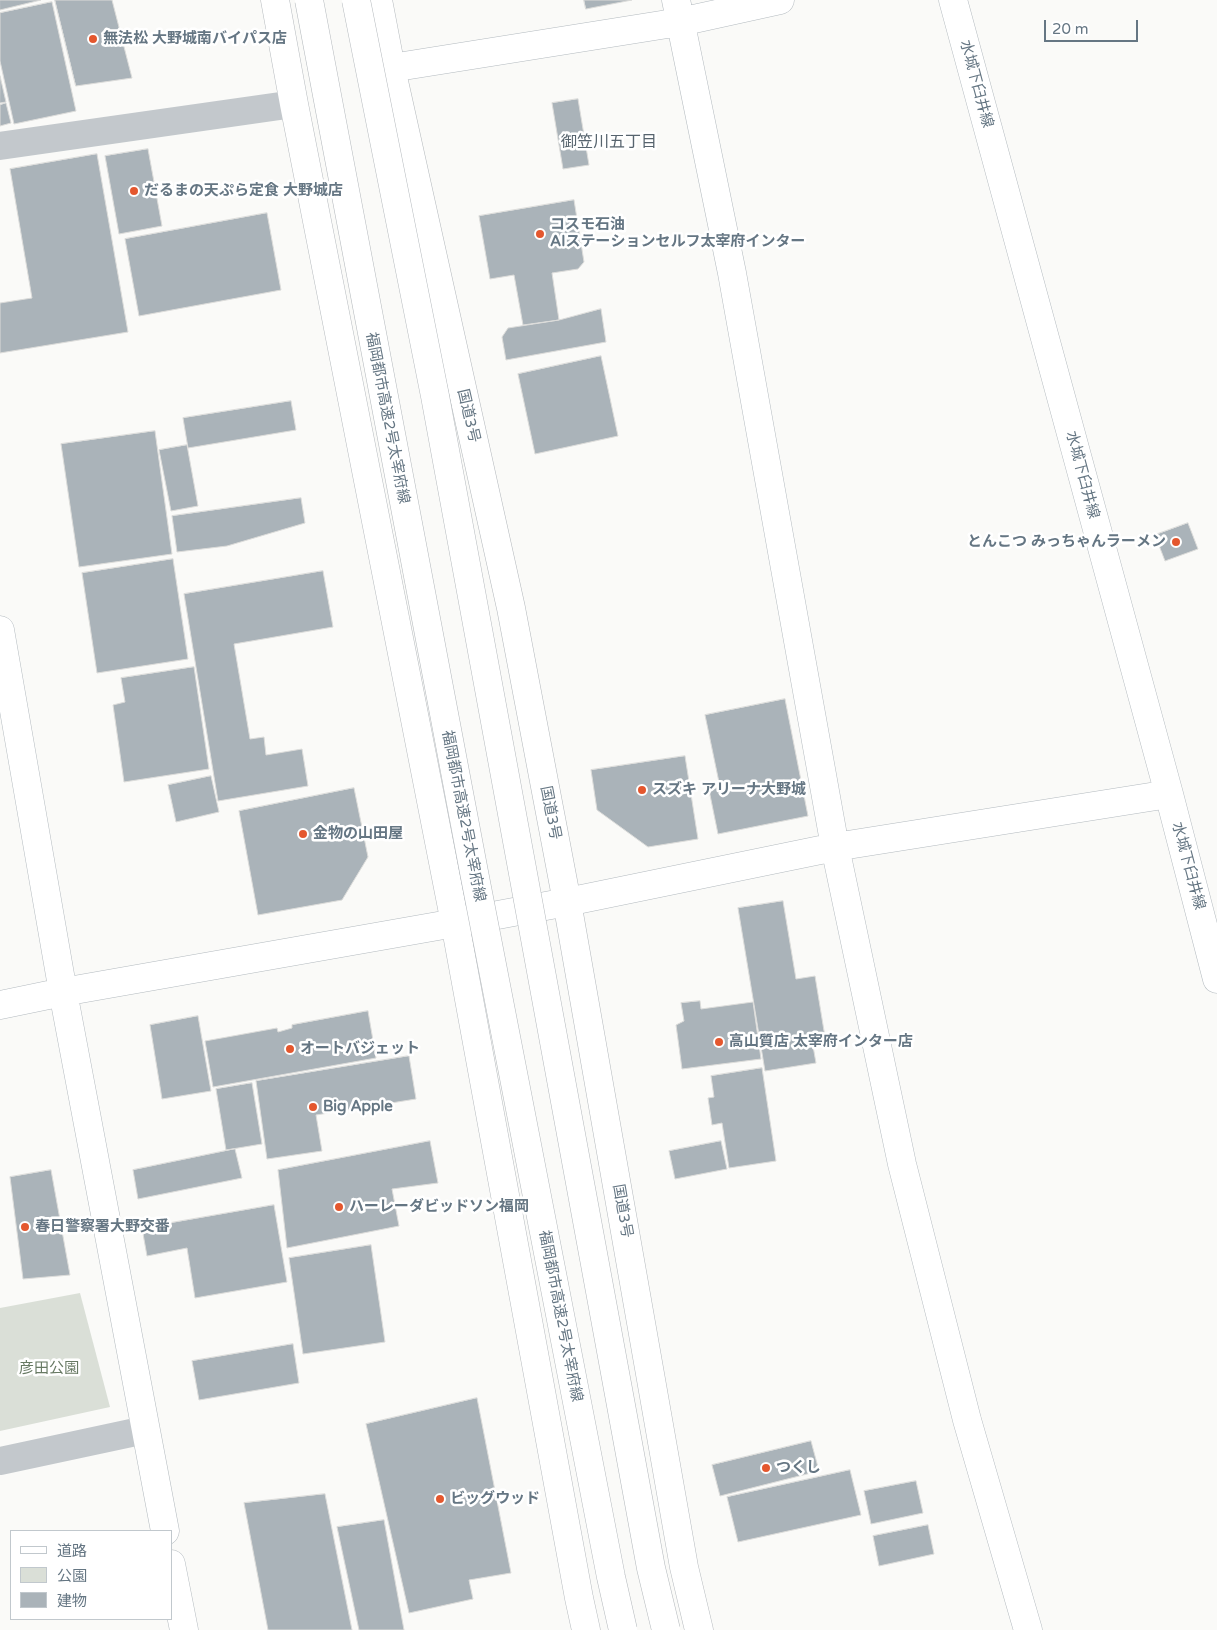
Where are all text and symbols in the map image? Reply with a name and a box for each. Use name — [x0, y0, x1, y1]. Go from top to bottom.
scale bar — [1047, 10, 1141, 42]
text: 20 m — [1052, 20, 1089, 38]
place label: 無法松 大野城南バイパス店 — [103, 30, 287, 48]
marker: 無法松 大野城南バイパス店 — [87, 33, 99, 45]
street label: 水城下臼井線 — [956, 38, 996, 130]
district label: 御笠川五丁目 — [561, 133, 657, 153]
place label: だるまの天ぷら定食 大野城店 — [144, 182, 343, 200]
marker: だるまの天ぷら定食 大野城店 — [128, 185, 140, 197]
place label: コスモ石油 AIステーションセルフ太宰府インター — [550, 216, 805, 251]
marker: コスモ石油 AIステーションセルフ太宰府インター — [534, 228, 546, 240]
street label: 福岡都市高速2号太宰府線 — [362, 331, 412, 505]
street label: 国道3号 — [453, 387, 483, 445]
street label: 水城下臼井線 — [1062, 429, 1102, 521]
place label: とんこつ みっちゃんラーメン — [967, 533, 1166, 551]
marker: とんこつ みっちゃんラーメン — [1170, 536, 1182, 548]
street label: 福岡都市高速2号太宰府線 — [438, 729, 488, 903]
place label: スズキ アリーナ大野城 — [652, 781, 806, 799]
marker: スズキ アリーナ大野城 — [636, 784, 648, 796]
street label: 国道3号 — [536, 785, 564, 841]
street label: 水城下臼井線 — [1168, 820, 1208, 912]
place label: 金物の山田屋 — [313, 825, 403, 843]
marker: 金物の山田屋 — [297, 828, 309, 840]
place label: 高山質店 太宰府インター店 — [729, 1033, 913, 1051]
marker: 高山質店 太宰府インター店 — [713, 1036, 725, 1048]
place label: オートバジェット — [300, 1040, 420, 1058]
marker: オートバジェット — [284, 1043, 296, 1055]
place label: Big Apple — [323, 1098, 393, 1116]
marker: Big Apple — [307, 1101, 319, 1113]
street label: 国道3号 — [608, 1183, 636, 1239]
place label: ハーレーダビッドソン福岡 — [349, 1198, 529, 1216]
marker: ハーレーダビッドソン福岡 — [333, 1201, 345, 1213]
place label: 春日警察署大野交番 — [35, 1218, 170, 1236]
marker: 春日警察署大野交番 — [19, 1221, 31, 1233]
street label: 福岡都市高速2号太宰府線 — [535, 1229, 585, 1403]
park label: 彦田公園 — [19, 1360, 79, 1378]
place label: つくし — [776, 1459, 821, 1477]
marker: つくし — [760, 1462, 772, 1474]
place label: ビッグウッド — [450, 1490, 540, 1508]
marker: ビッグウッド — [434, 1493, 446, 1505]
legend — [10, 1530, 172, 1620]
text: 道路 — [57, 1542, 87, 1560]
text: 公園 — [57, 1567, 87, 1585]
text: 建物 — [57, 1592, 87, 1610]

